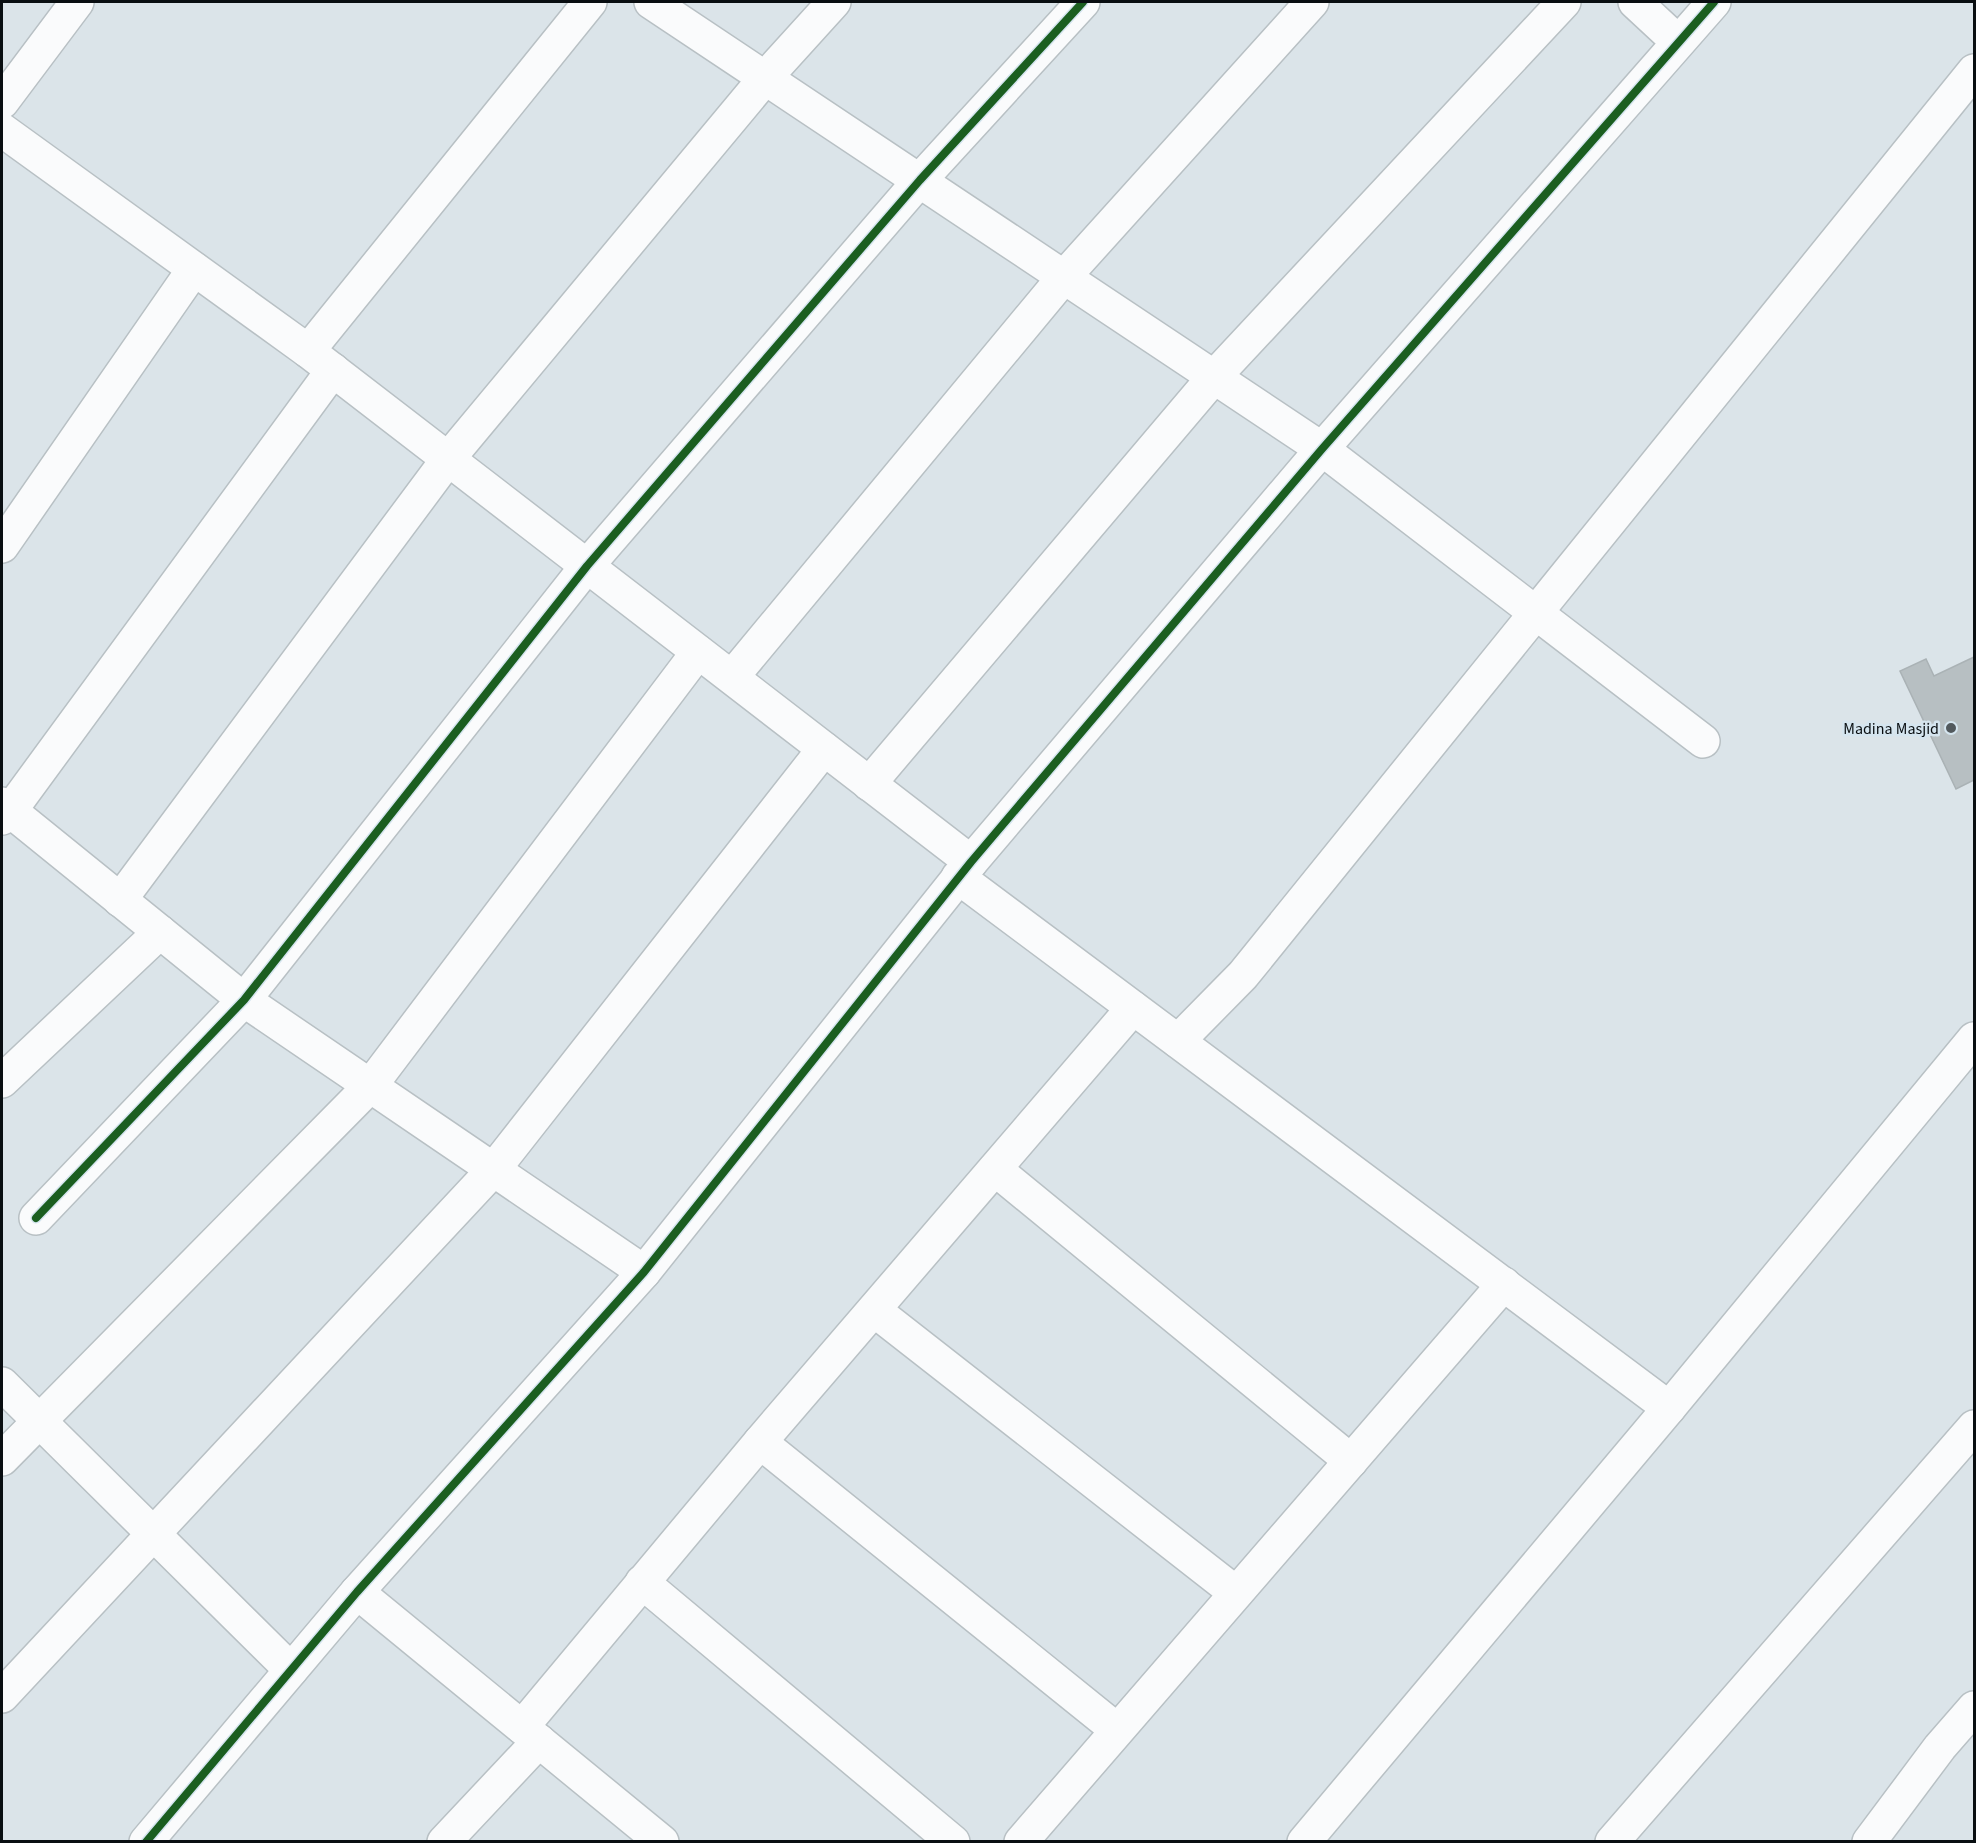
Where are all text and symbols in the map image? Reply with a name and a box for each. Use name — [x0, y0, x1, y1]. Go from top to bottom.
place label: Madina Masjid — [1843, 718, 1939, 740]
marker: Madina Masjid — [1944, 721, 1958, 735]

